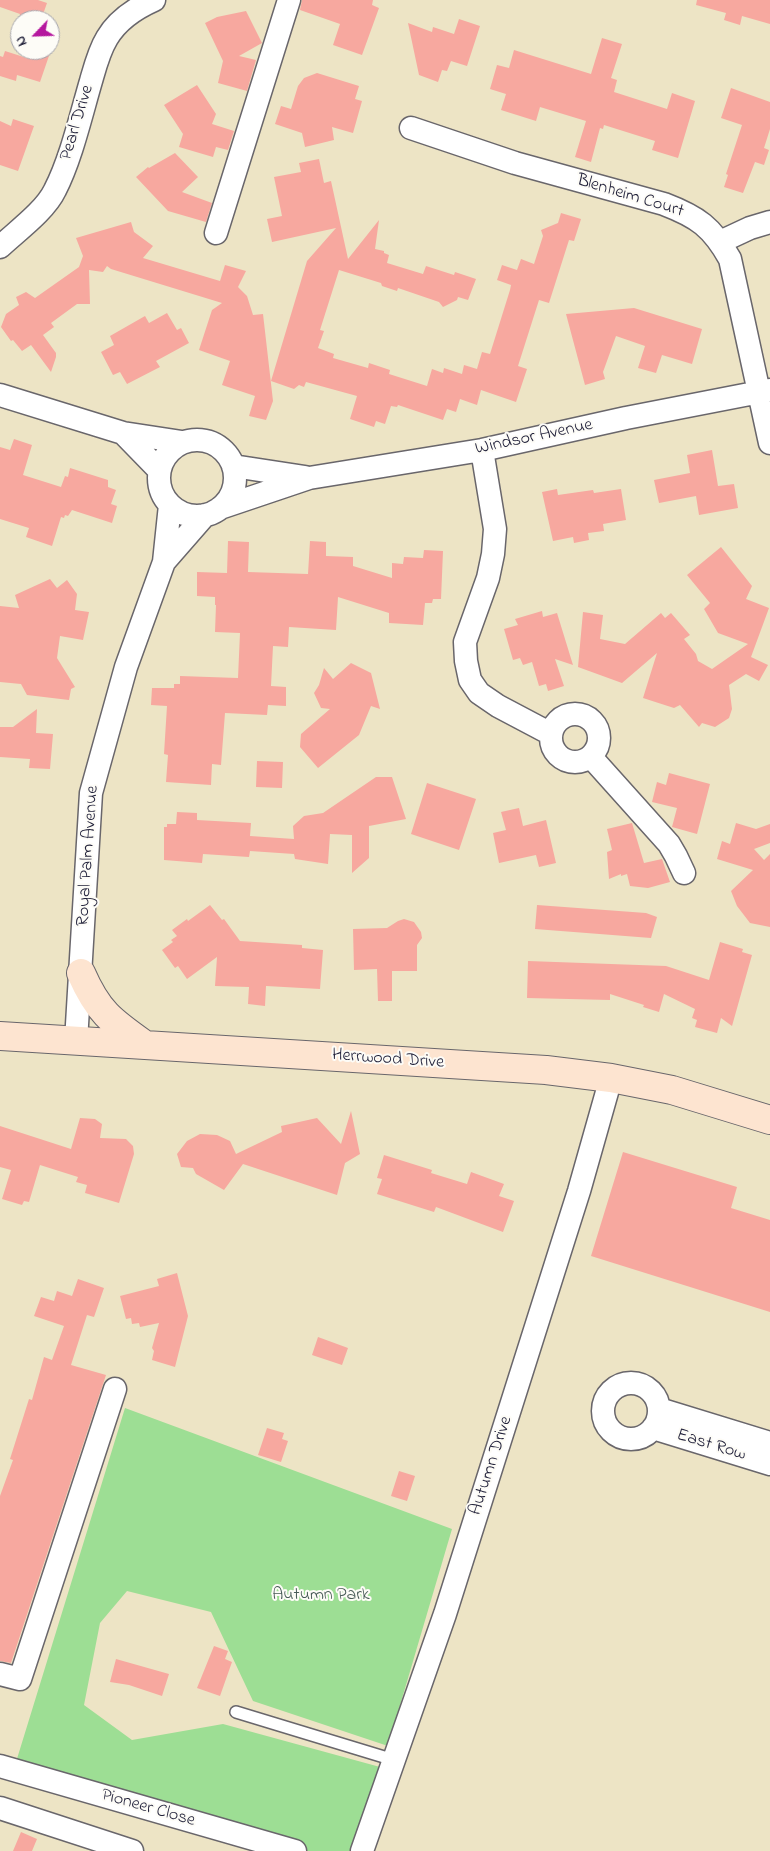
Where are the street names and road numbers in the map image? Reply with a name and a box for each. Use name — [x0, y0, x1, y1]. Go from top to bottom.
street label: Pearl Drive — [56, 83, 100, 163]
street label: Blenheim Court — [574, 171, 686, 223]
street label: Windsor Avenue — [473, 415, 595, 461]
street label: Royal Palm Avenue — [73, 785, 105, 927]
street label: Herrwood Drive — [331, 1045, 445, 1075]
street label: Autumn Drive — [466, 1414, 518, 1518]
street label: East Row — [674, 1425, 748, 1467]
street label: Pioneer Close — [99, 1785, 197, 1833]

